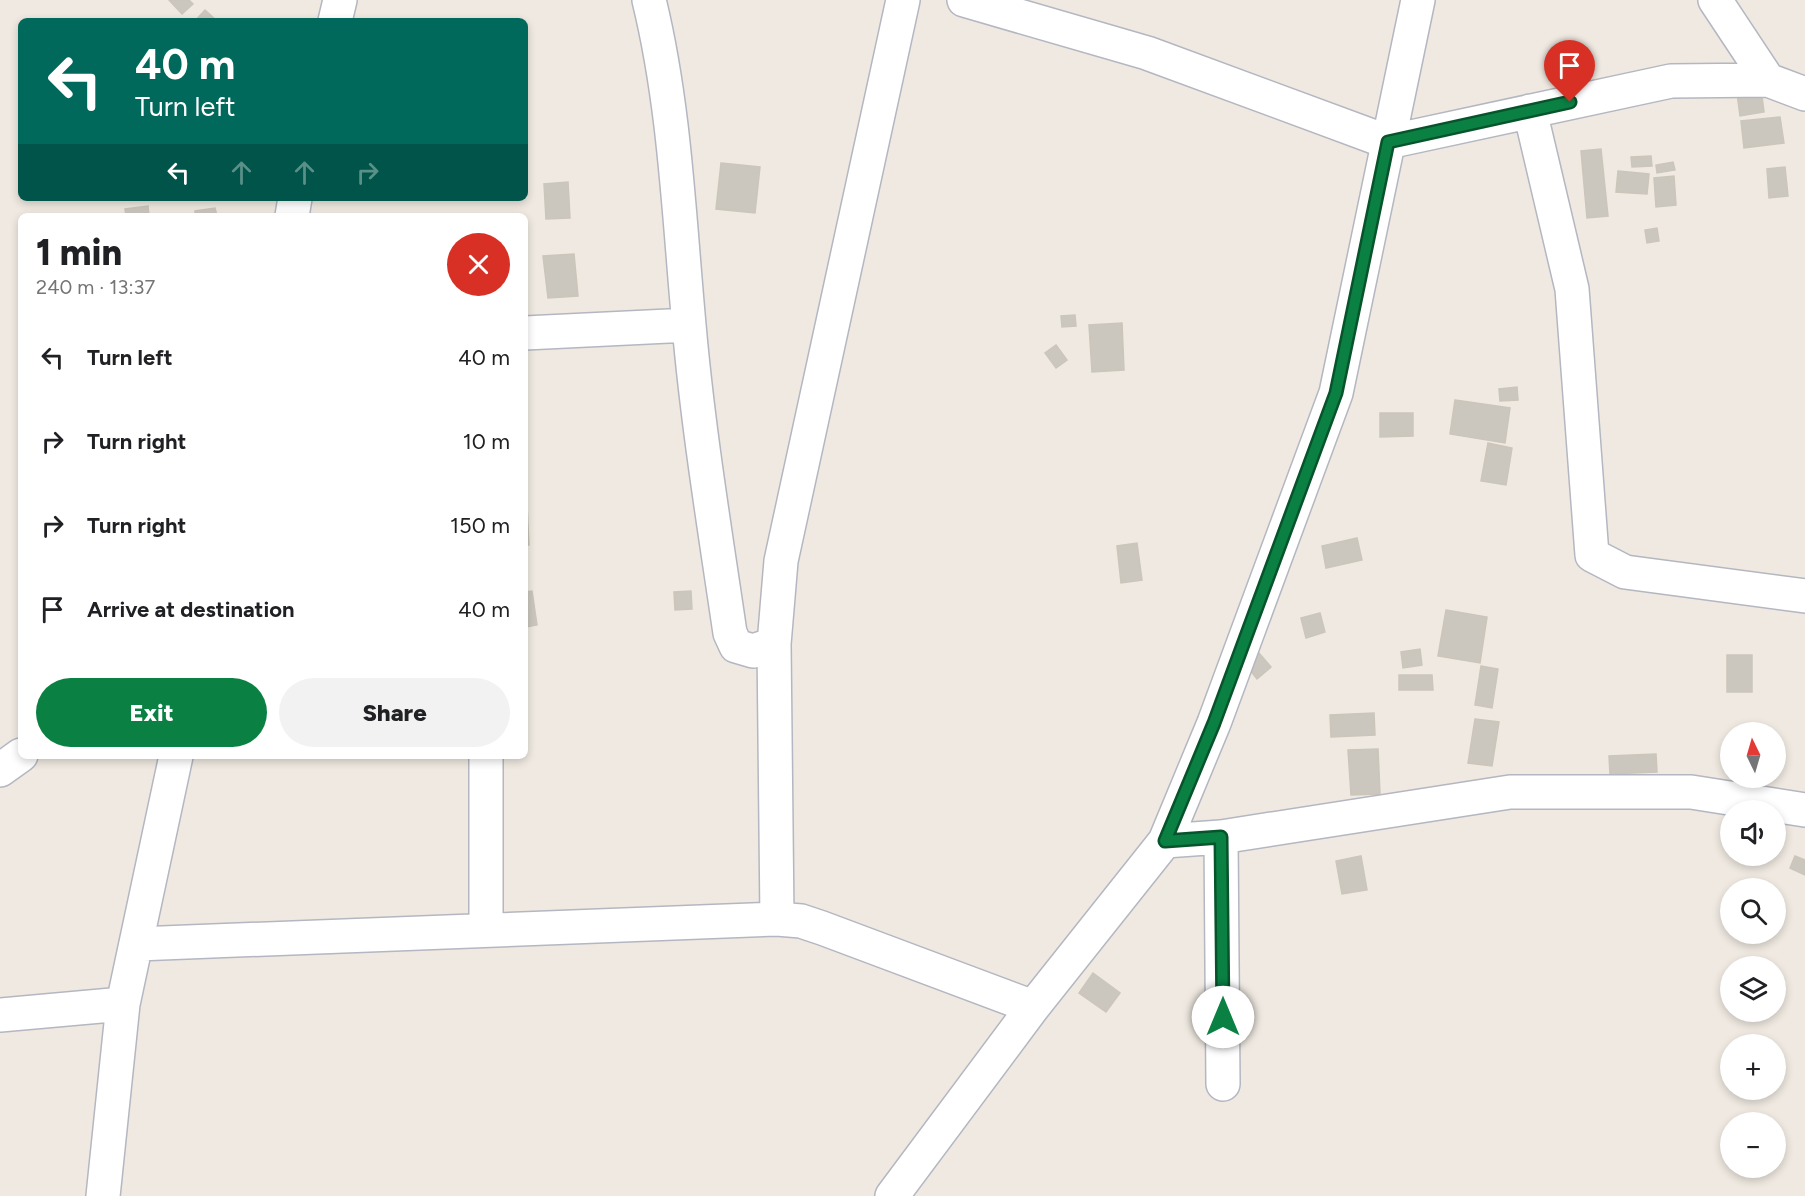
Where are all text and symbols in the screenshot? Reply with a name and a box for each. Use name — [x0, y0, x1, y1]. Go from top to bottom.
text: 40 m — [135, 39, 235, 90]
pin — [1544, 40, 1595, 102]
icon: left — [36, 42, 114, 120]
icon: arrive — [1553, 49, 1586, 82]
text: Turn left — [135, 90, 235, 123]
icon: left — [162, 156, 195, 189]
icon: ahead — [225, 156, 258, 189]
icon: ahead — [288, 156, 321, 189]
icon: right — [351, 156, 384, 189]
text: 1 min — [36, 231, 122, 274]
button: close — [447, 233, 510, 296]
text: 240 m · 13:37 — [36, 275, 155, 299]
icon: left — [36, 341, 69, 374]
text: Turn left — [87, 344, 173, 371]
text: 40 m — [458, 344, 510, 371]
icon: right — [36, 425, 69, 458]
text: Turn right — [87, 428, 186, 455]
text: 10 m — [463, 428, 510, 455]
icon: right — [36, 509, 69, 542]
text: Turn right — [87, 512, 186, 539]
text: 150 m — [450, 512, 510, 539]
icon: arrive — [36, 593, 69, 626]
text: Arrive at destination — [87, 596, 295, 623]
text: 40 m — [458, 596, 510, 623]
button: Exit — [36, 678, 267, 747]
button: Share — [279, 678, 510, 747]
north arrow — [1720, 722, 1786, 788]
map controls — [1720, 722, 1786, 1178]
button: sound — [1720, 800, 1786, 866]
button: search — [1720, 878, 1786, 944]
button: layers — [1720, 956, 1786, 1022]
position arrow — [1191, 985, 1255, 1049]
button: + — [1720, 1034, 1786, 1100]
button: − — [1720, 1112, 1786, 1178]

